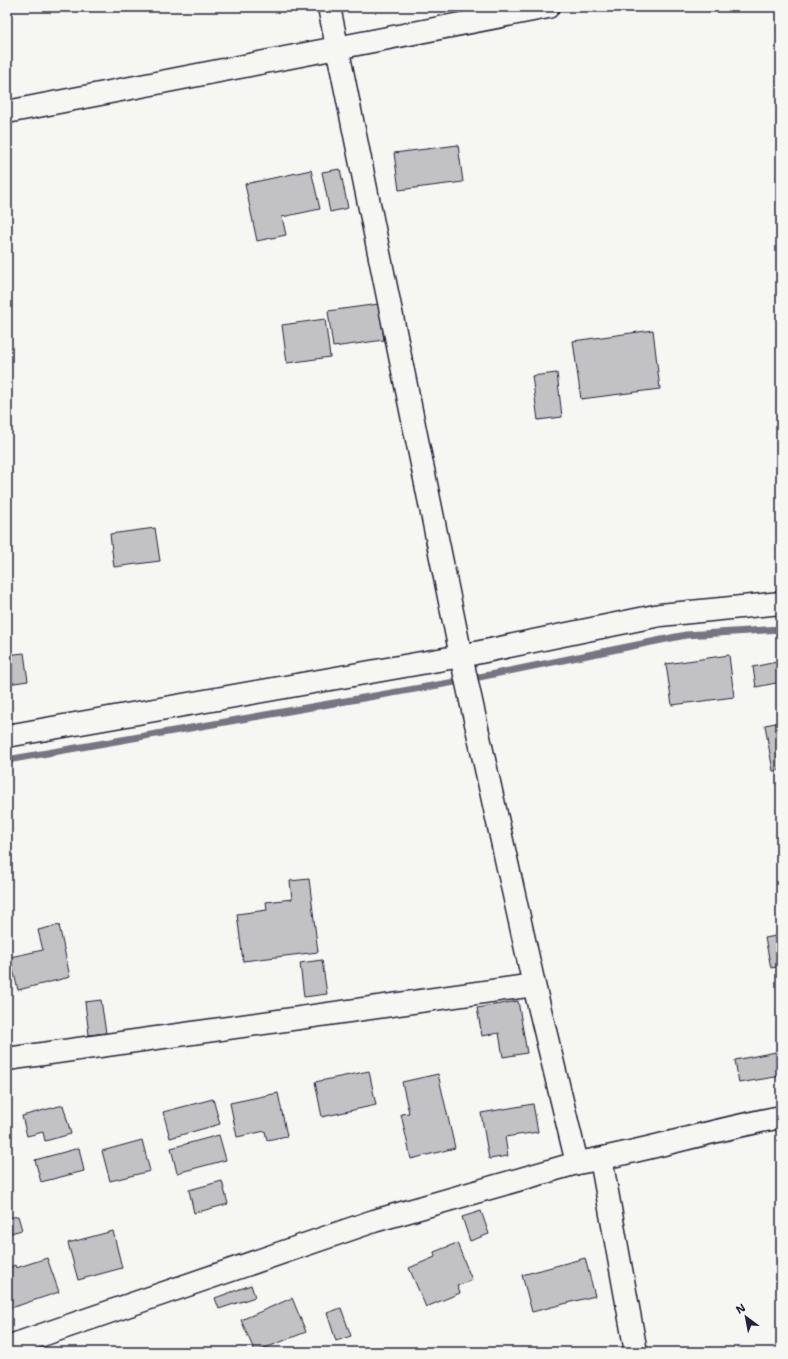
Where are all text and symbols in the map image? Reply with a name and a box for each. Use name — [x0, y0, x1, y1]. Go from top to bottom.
north arrow — [726, 1297, 766, 1337]
text: N — [733, 1300, 749, 1318]

